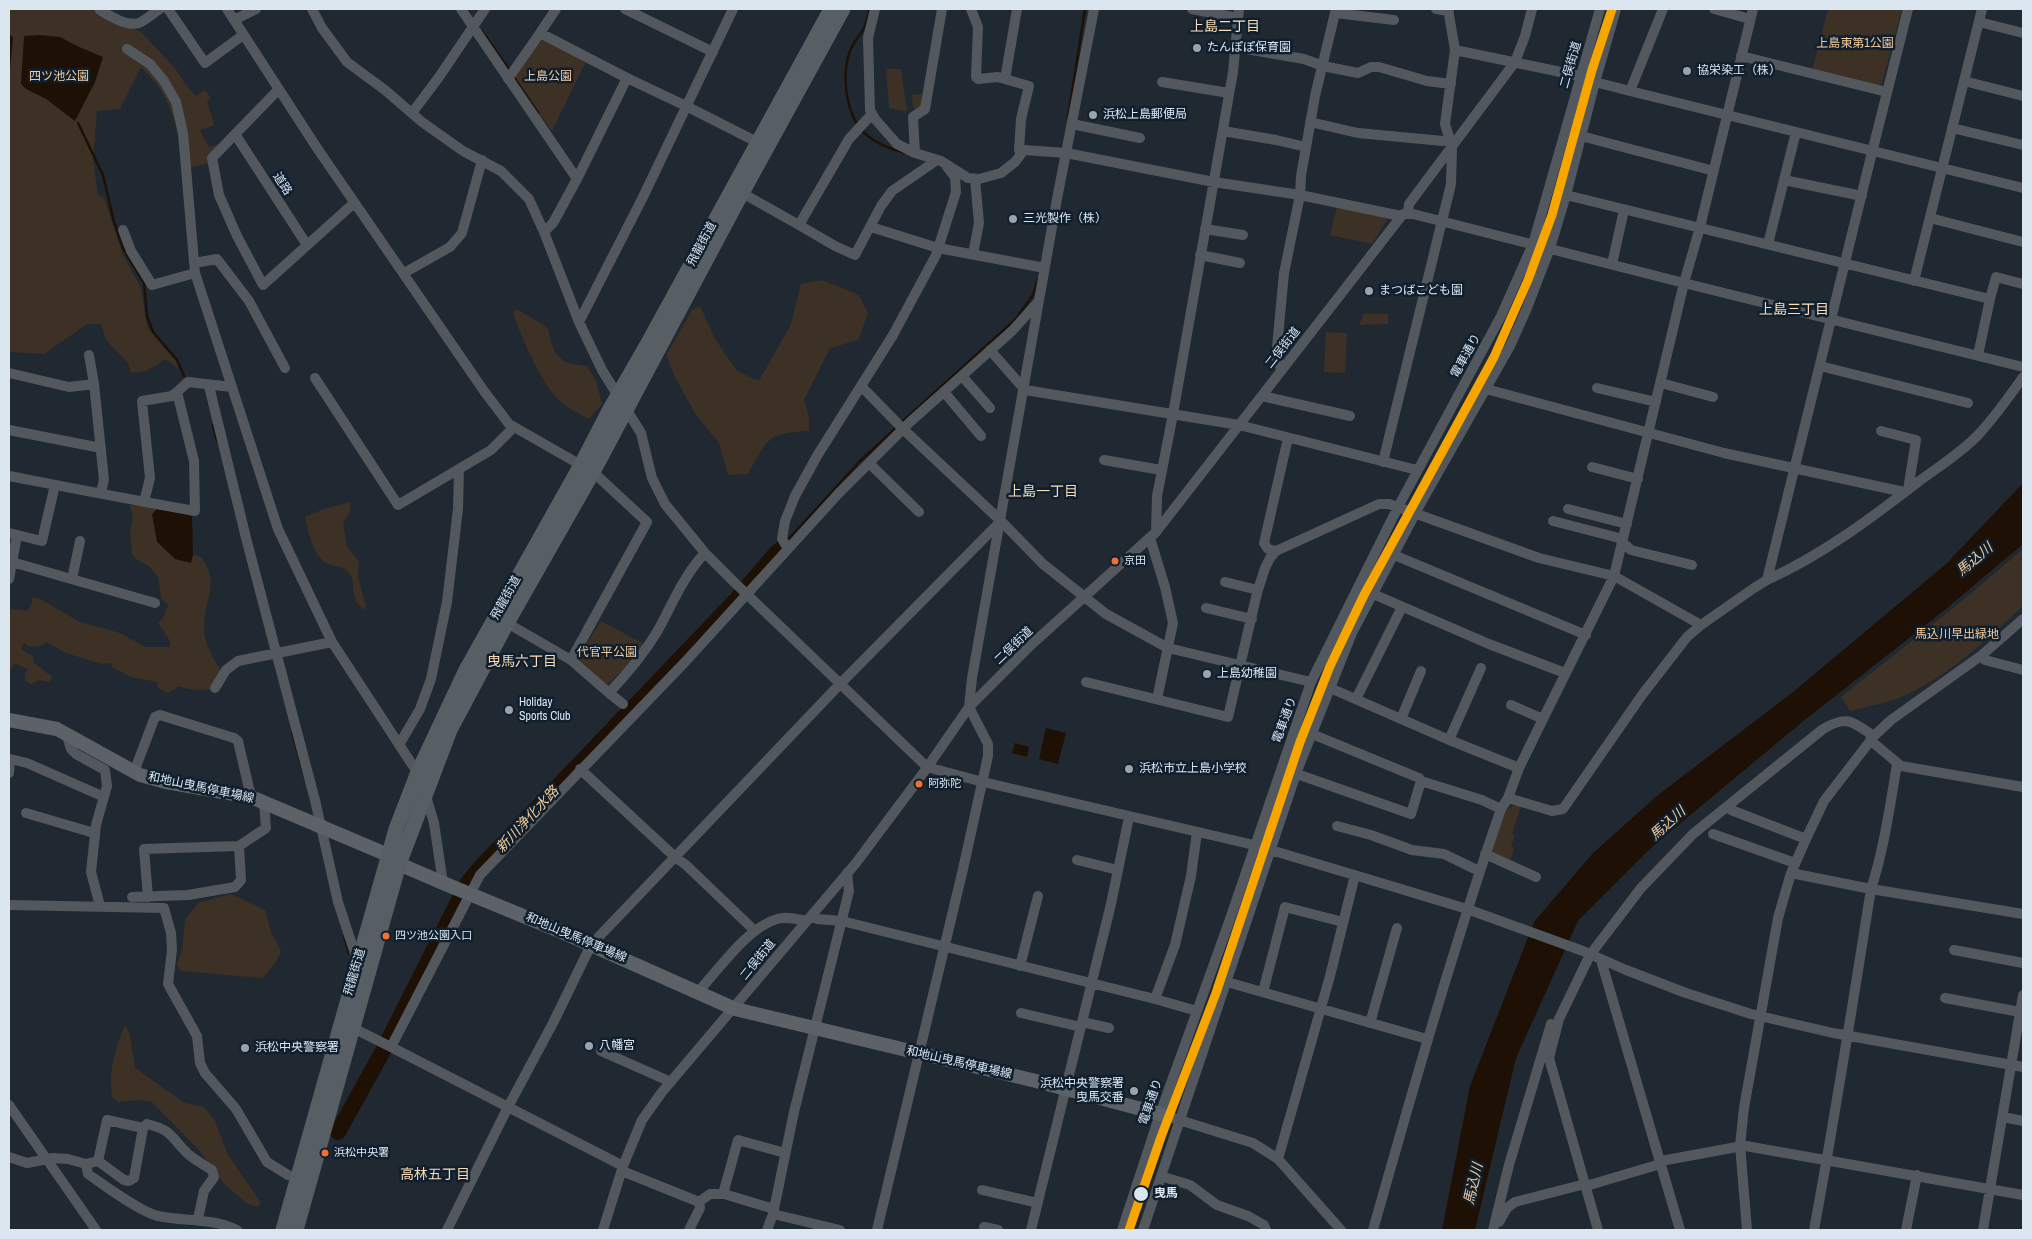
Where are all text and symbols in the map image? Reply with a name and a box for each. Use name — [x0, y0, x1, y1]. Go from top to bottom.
district label: 上島二丁目 — [1190, 19, 1260, 35]
park label: 上島東第1公園 — [1816, 37, 1894, 51]
street label: 二俣街道 — [1557, 40, 1585, 90]
place label: たんぽぽ保育園 — [1207, 41, 1291, 55]
marker: たんぽぽ保育園 — [1191, 42, 1203, 54]
place label: 協栄染工（株） — [1697, 64, 1781, 78]
marker: 協栄染工（株） — [1681, 65, 1693, 77]
park label: 四ツ池公園 — [29, 70, 89, 84]
park label: 上島公園 — [524, 70, 572, 84]
place label: 浜松上島郵便局 — [1103, 108, 1187, 122]
marker: 浜松上島郵便局 — [1087, 109, 1099, 121]
street label: 道路 — [269, 170, 295, 198]
place label: 三光製作（株） — [1023, 212, 1107, 226]
marker: 三光製作（株） — [1007, 213, 1019, 225]
street label: 飛龍街道 — [684, 219, 720, 269]
place label: まつばこども園 — [1379, 284, 1463, 298]
marker: まつばこども園 — [1363, 285, 1375, 297]
district label: 上島三丁目 — [1759, 302, 1829, 318]
street label: 二俣街道 — [1263, 325, 1303, 371]
street label: 電車通り — [1448, 332, 1484, 380]
district label: 上島一丁目 — [1008, 484, 1078, 500]
water label: 馬込川 — [1954, 540, 1996, 580]
place label: 京田 — [1124, 554, 1146, 568]
marker: 京田 — [1110, 556, 1120, 566]
street label: 飛龍街道 — [488, 574, 524, 622]
street label: 二俣街道 — [992, 624, 1036, 668]
park label: 馬込川早出緑地 — [1915, 628, 1999, 642]
park label: 代官平公園 — [577, 646, 637, 660]
district label: 曳馬六丁目 — [487, 654, 557, 670]
place label: 上島幼稚園 — [1217, 667, 1277, 681]
marker: 上島幼稚園 — [1201, 668, 1213, 680]
street label: 電車通り — [1270, 695, 1300, 745]
place label: Holiday Sports Club — [519, 696, 570, 724]
marker: Holiday Sports Club — [503, 704, 515, 716]
place label: 浜松市立上島小学校 — [1139, 762, 1247, 776]
marker: 浜松市立上島小学校 — [1123, 763, 1135, 775]
street label: 和地山曳馬停車場線 — [147, 770, 255, 806]
place label: 阿弥陀 — [928, 777, 961, 791]
marker: 阿弥陀 — [914, 779, 924, 789]
water label: 新川浄化水路 — [493, 784, 563, 856]
water label: 馬込川 — [1647, 804, 1689, 844]
street label: 和地山曳馬停車場線 — [523, 910, 629, 966]
place label: 四ツ池公園入口 — [395, 929, 472, 943]
marker: 四ツ池公園入口 — [381, 931, 391, 941]
street label: 二俣街道 — [737, 937, 779, 983]
street label: 飛龍街道 — [341, 947, 369, 997]
place label: 八幡宮 — [599, 1039, 635, 1053]
marker: 八幡宮 — [583, 1040, 595, 1052]
place label: 浜松中央警察署 — [255, 1041, 339, 1055]
marker: 浜松中央警察署 — [239, 1042, 251, 1054]
street label: 和地山曳馬停車場線 — [905, 1044, 1013, 1082]
place label: 浜松中央警察署 曳馬交番 — [1040, 1077, 1124, 1105]
street label: 電車通り — [1136, 1077, 1166, 1127]
marker: 浜松中央警察署 曳馬交番 — [1128, 1085, 1140, 1097]
place label: 浜松中央署 — [334, 1146, 389, 1160]
marker: 浜松中央署 — [320, 1148, 330, 1158]
water label: 馬込川 — [1461, 1162, 1487, 1206]
district label: 高林五丁目 — [400, 1167, 470, 1183]
marker: 曳馬 — [1132, 1185, 1150, 1203]
place label: 曳馬 — [1154, 1187, 1178, 1201]

